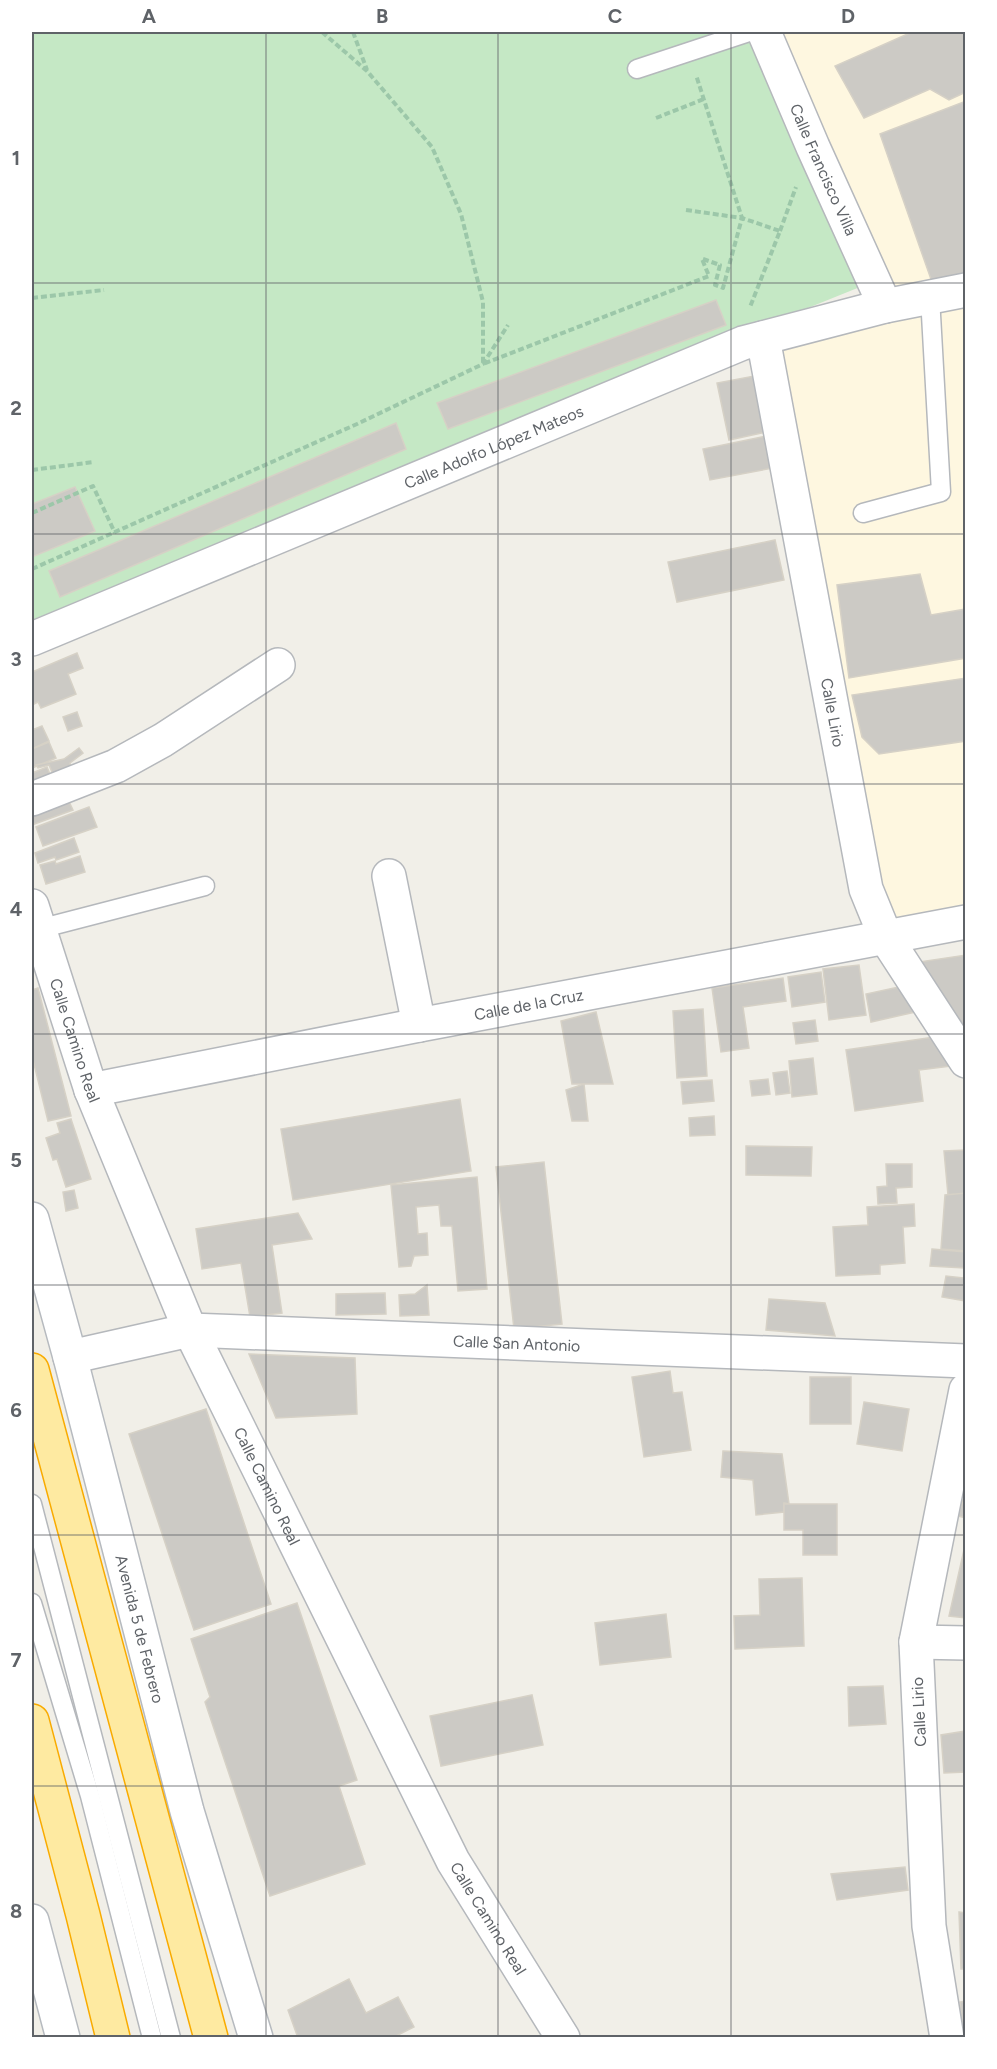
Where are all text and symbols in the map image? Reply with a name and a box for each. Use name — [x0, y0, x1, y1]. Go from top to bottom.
text: A — [142, 4, 157, 28]
text: B — [376, 4, 388, 28]
text: C — [608, 4, 622, 28]
text: D — [841, 4, 855, 28]
street label: Calle Francisco Villa — [786, 101, 861, 239]
text: 1 — [12, 146, 20, 170]
text: 2 — [10, 396, 22, 420]
street label: Calle Adolfo López Mateos — [401, 401, 586, 493]
text: 3 — [10, 647, 22, 671]
street label: Calle Lirio — [817, 676, 849, 749]
text: 4 — [10, 897, 23, 921]
street label: Calle Camino Real — [46, 976, 105, 1105]
street label: Calle de la Cruz — [472, 985, 585, 1024]
text: 5 — [10, 1148, 22, 1172]
street label: Calle San Antonio — [453, 1331, 581, 1355]
text: 6 — [10, 1398, 22, 1422]
street label: Calle Camino Real — [230, 1424, 304, 1548]
street label: Avenida 5 de Febrero — [112, 1553, 168, 1705]
text: 7 — [10, 1648, 22, 1672]
street label: Calle Lirio — [908, 1677, 930, 1747]
street label: Calle Camino Real — [446, 1858, 531, 1978]
text: 8 — [10, 1899, 22, 1923]

